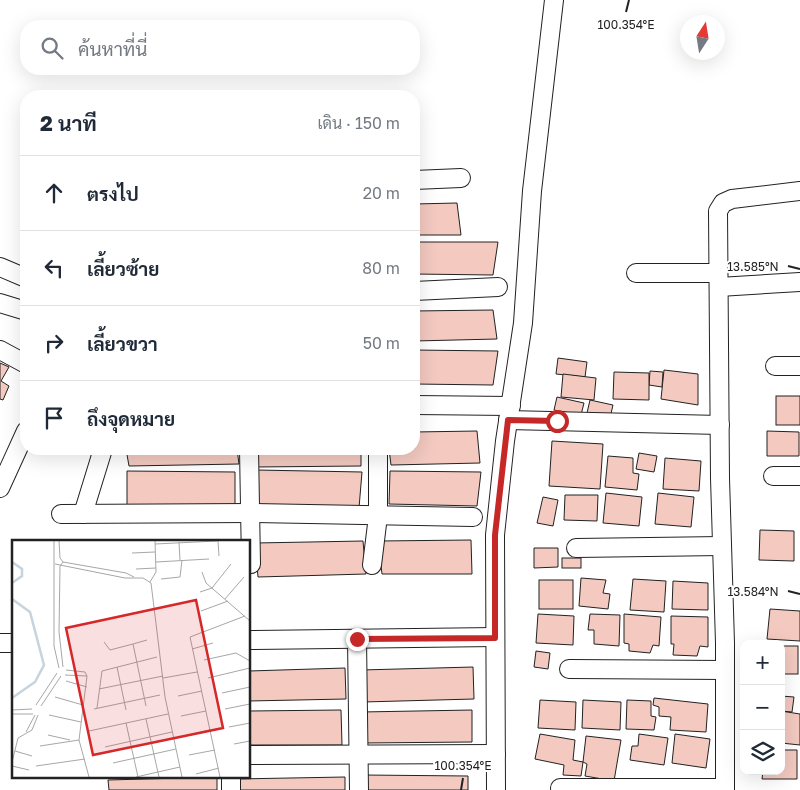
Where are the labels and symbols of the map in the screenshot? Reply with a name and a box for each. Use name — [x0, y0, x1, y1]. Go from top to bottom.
north arrow — [680, 15, 725, 60]
text: 100.354°E — [597, 17, 655, 32]
text: 13.585°N — [727, 259, 779, 274]
route start — [546, 410, 569, 433]
inset map — [12, 540, 250, 778]
text: 13.584°N — [727, 584, 779, 599]
route end — [346, 628, 369, 651]
text: 100.354°E — [434, 758, 492, 773]

